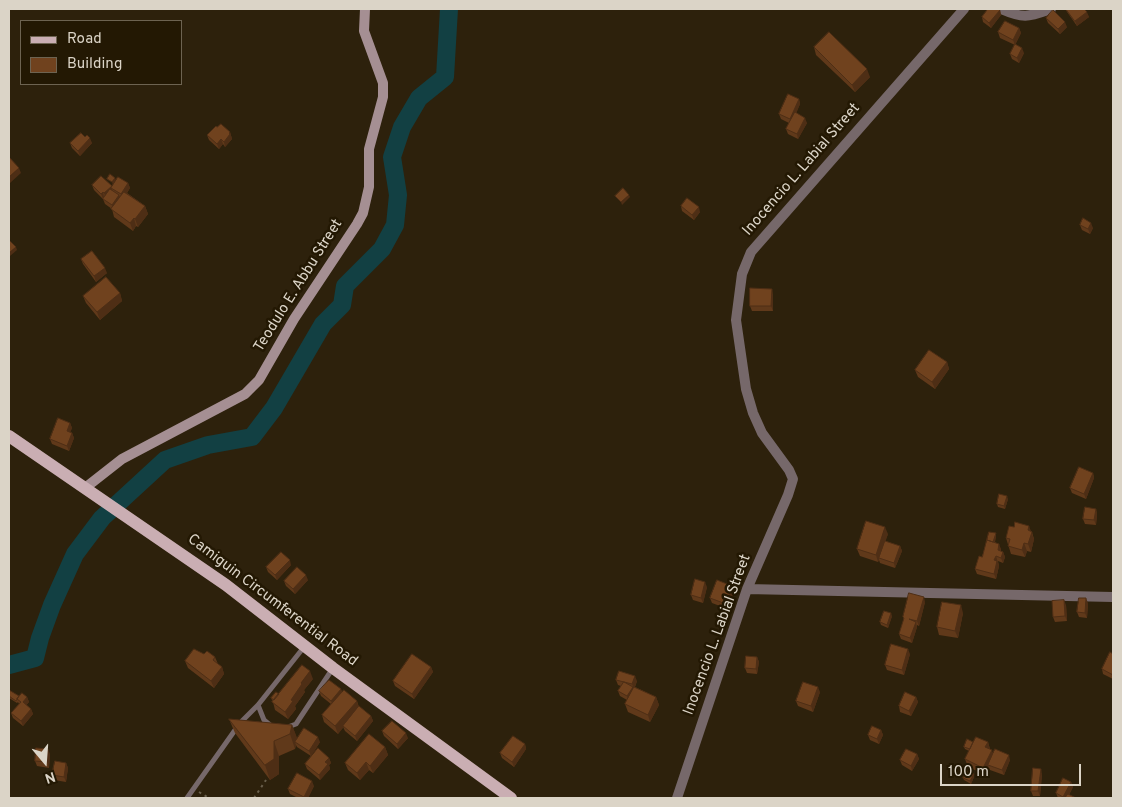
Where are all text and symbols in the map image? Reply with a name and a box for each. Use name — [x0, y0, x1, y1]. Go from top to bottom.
legend — [20, 20, 182, 85]
text: Road — [67, 30, 102, 49]
text: Building — [67, 55, 122, 74]
street label: Inocencio L. Labial Street — [740, 100, 864, 240]
street label: Teodulo E. Abbu Street — [251, 216, 347, 356]
street label: Camiguin Circumferential Road — [183, 531, 361, 671]
street label: Inocencio L. Labial Street — [681, 552, 755, 718]
north arrow — [20, 737, 70, 787]
scale bar — [942, 754, 1083, 786]
text: 100 m — [948, 763, 989, 782]
text: N — [42, 767, 57, 786]

